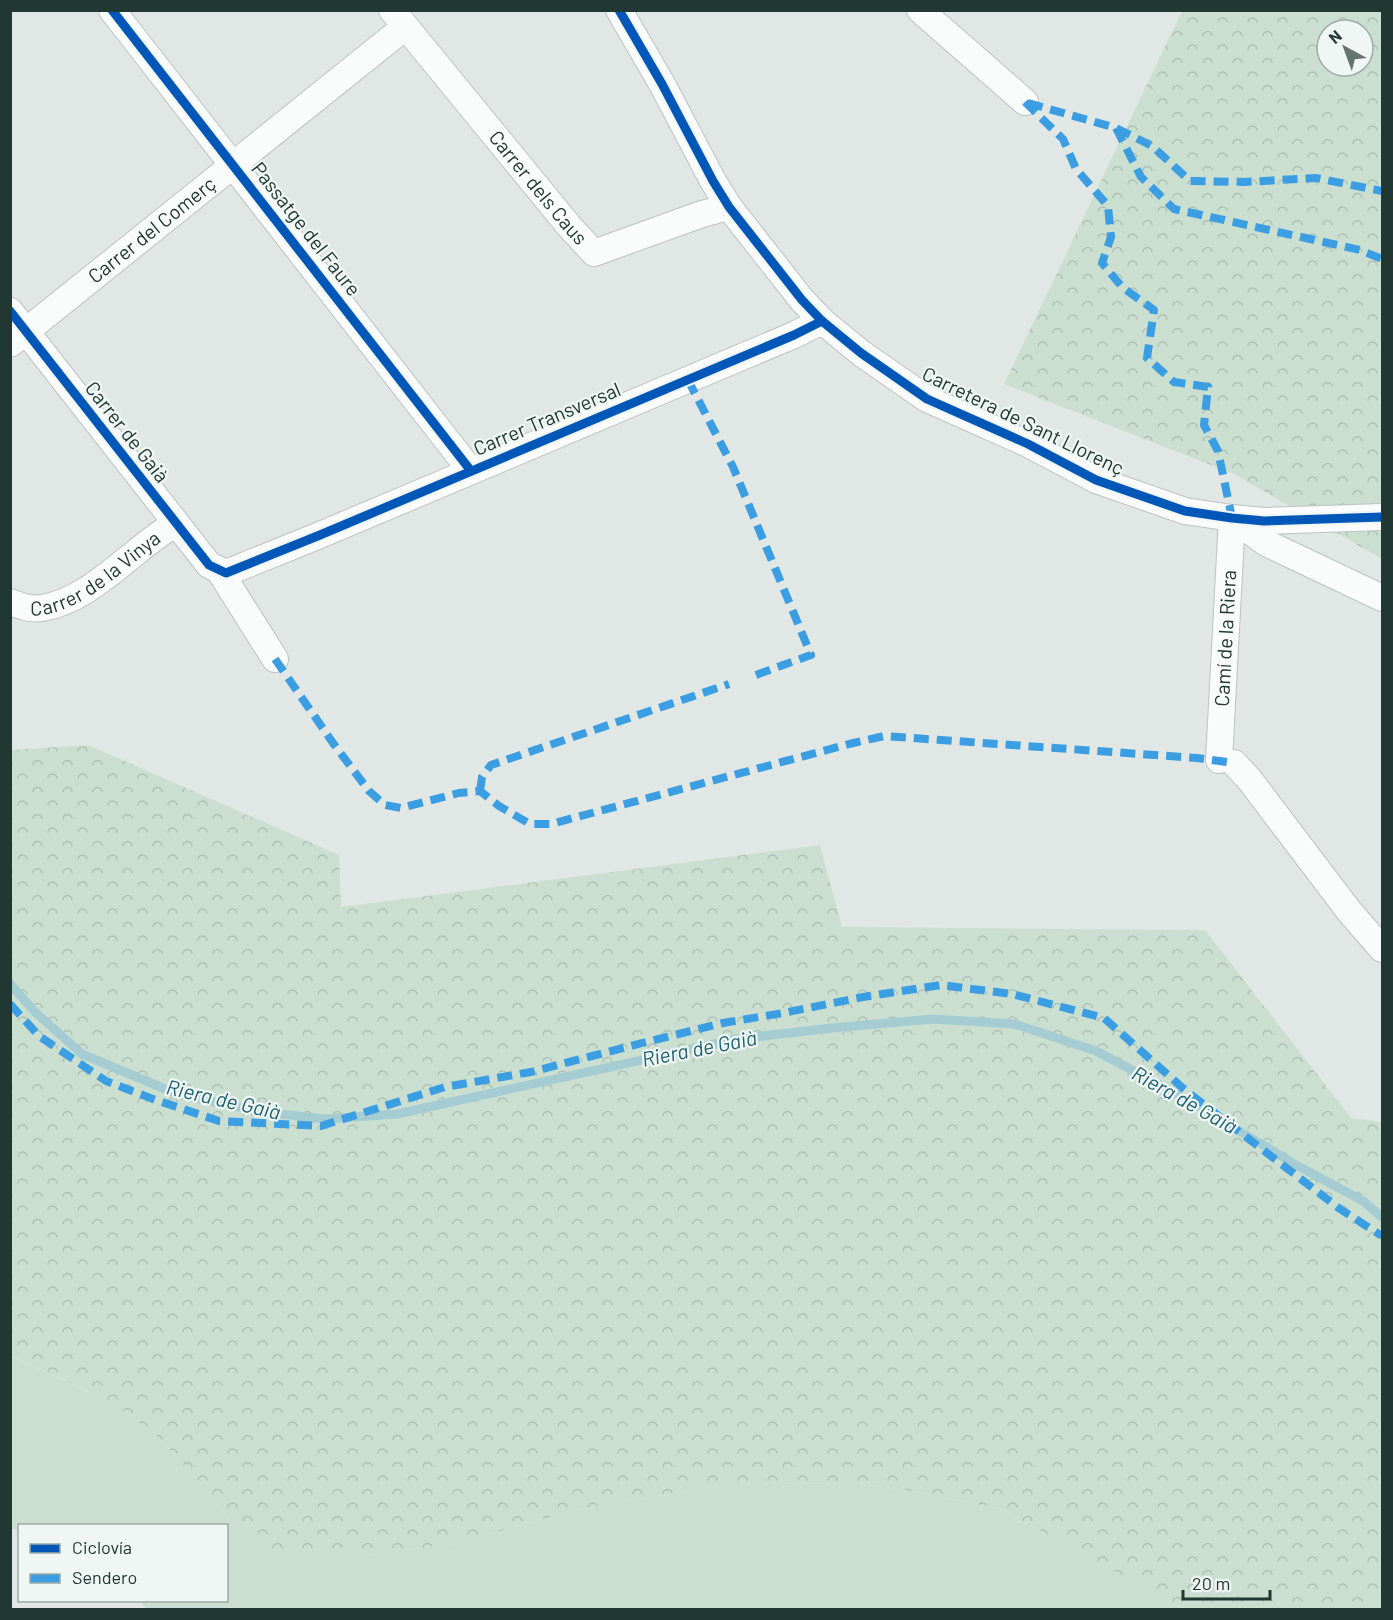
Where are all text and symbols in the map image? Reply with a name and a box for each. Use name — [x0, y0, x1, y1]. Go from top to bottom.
north arrow — [1315, 18, 1375, 78]
text: N — [1325, 26, 1345, 47]
street label: Carrer dels Caus — [485, 125, 593, 249]
street label: Passatge del Faure — [247, 157, 367, 300]
street label: Carrer del Comerç — [83, 171, 220, 288]
street label: Carretera de Sant Llorenç — [919, 361, 1128, 479]
street label: Carrer de Gaià — [81, 376, 175, 487]
street label: Carrer Transversal — [469, 376, 624, 460]
street label: Carrer de la Vinya — [30, 525, 164, 620]
street label: Camí de la Riera — [1209, 569, 1240, 707]
water label: Riera de Gaià — [639, 1024, 759, 1071]
water label: Riera de Gaià — [1128, 1060, 1242, 1138]
water label: Riera de Gaià — [164, 1073, 283, 1124]
legend — [18, 1524, 228, 1602]
text: Ciclovía — [72, 1536, 132, 1558]
scale bar — [1183, 1563, 1270, 1601]
text: Sendero — [72, 1566, 137, 1588]
text: 20 m — [1192, 1572, 1230, 1594]

